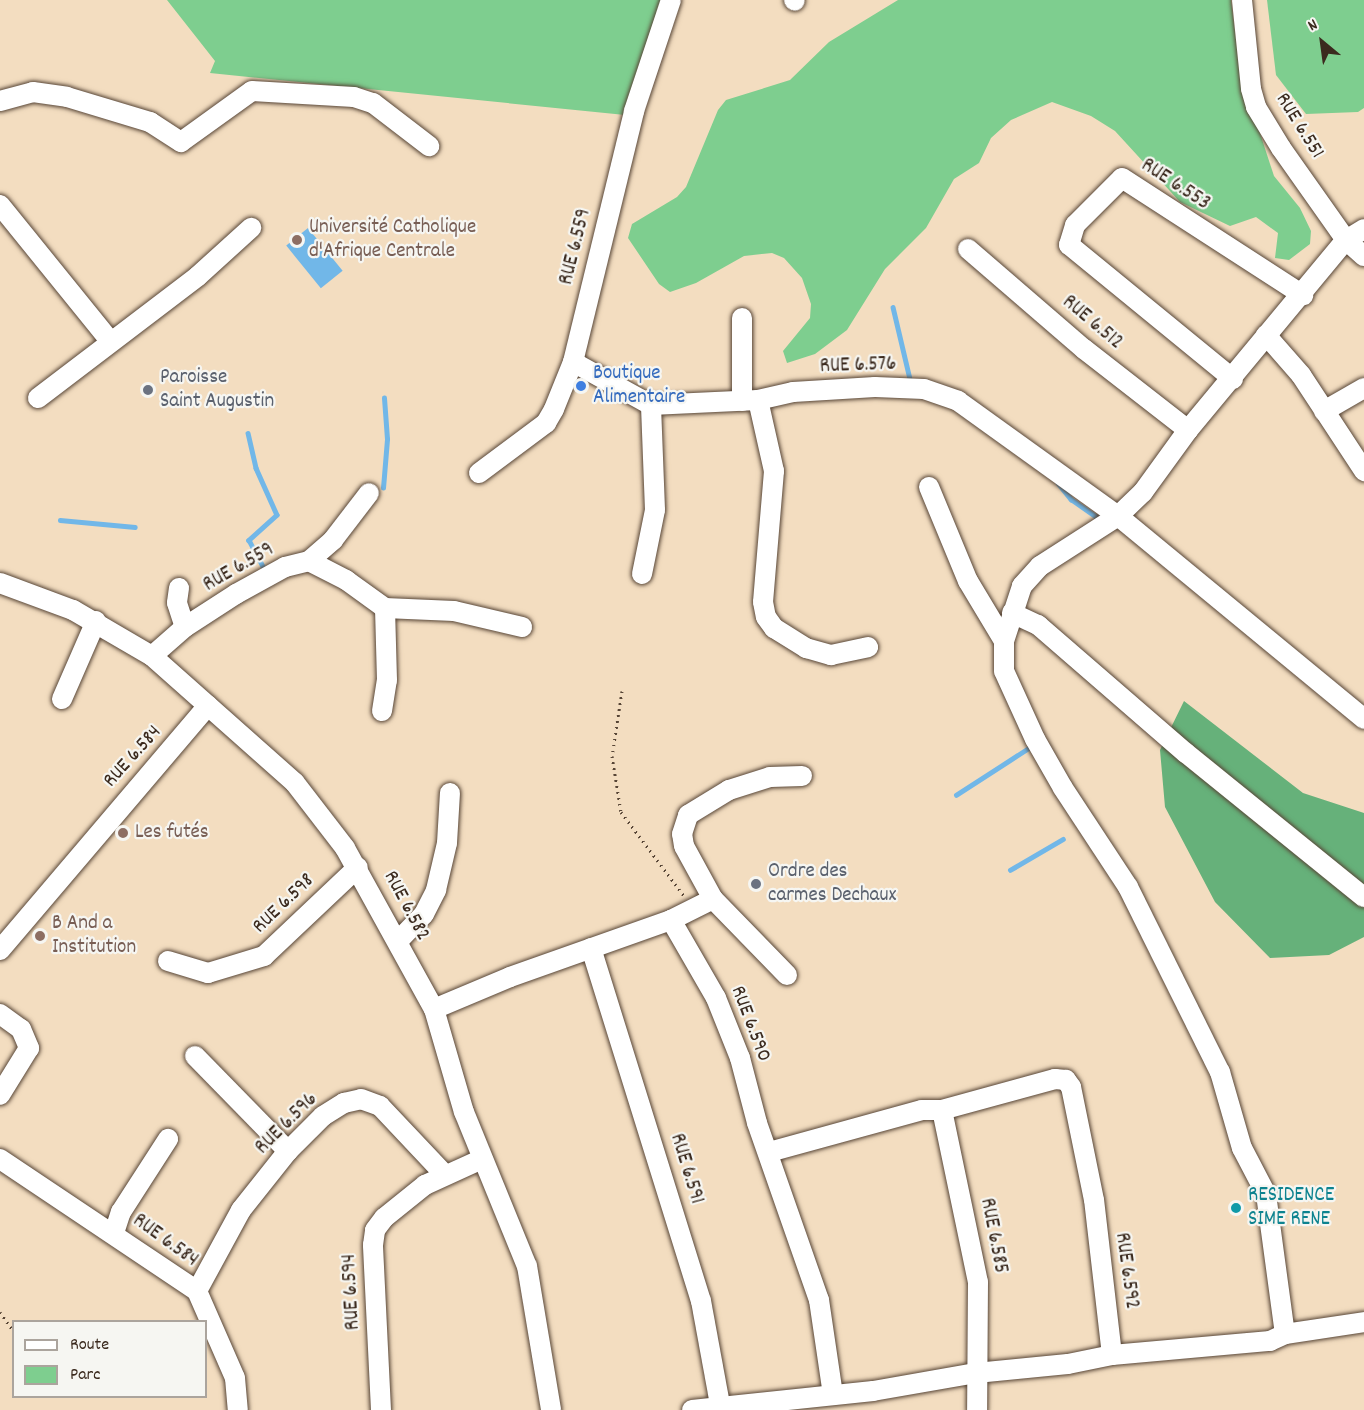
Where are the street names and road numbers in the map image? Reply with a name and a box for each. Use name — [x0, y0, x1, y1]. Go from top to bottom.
street label: RUE 6.551 — [1269, 89, 1329, 163]
street label: RUE 6.553 — [1136, 153, 1214, 217]
street label: RUE 6.559 — [554, 206, 598, 288]
street label: RUE 6.512 — [1056, 290, 1128, 356]
street label: RUE 6.576 — [819, 352, 897, 380]
street label: RUE 6.559 — [199, 538, 279, 598]
street label: RUE 6.584 — [98, 721, 168, 793]
street label: RUE 6.582 — [377, 867, 435, 945]
street label: RUE 6.598 — [248, 868, 320, 940]
street label: RUE 6.590 — [724, 982, 776, 1066]
street label: RUE 6.596 — [250, 1087, 324, 1161]
street label: RUE 6.591 — [663, 1131, 709, 1207]
street label: RUE 6.585 — [973, 1196, 1013, 1276]
street label: RUE 6.584 — [127, 1209, 203, 1273]
street label: RUE 6.592 — [1108, 1231, 1144, 1311]
street label: RUE 6.594 — [337, 1253, 367, 1331]

